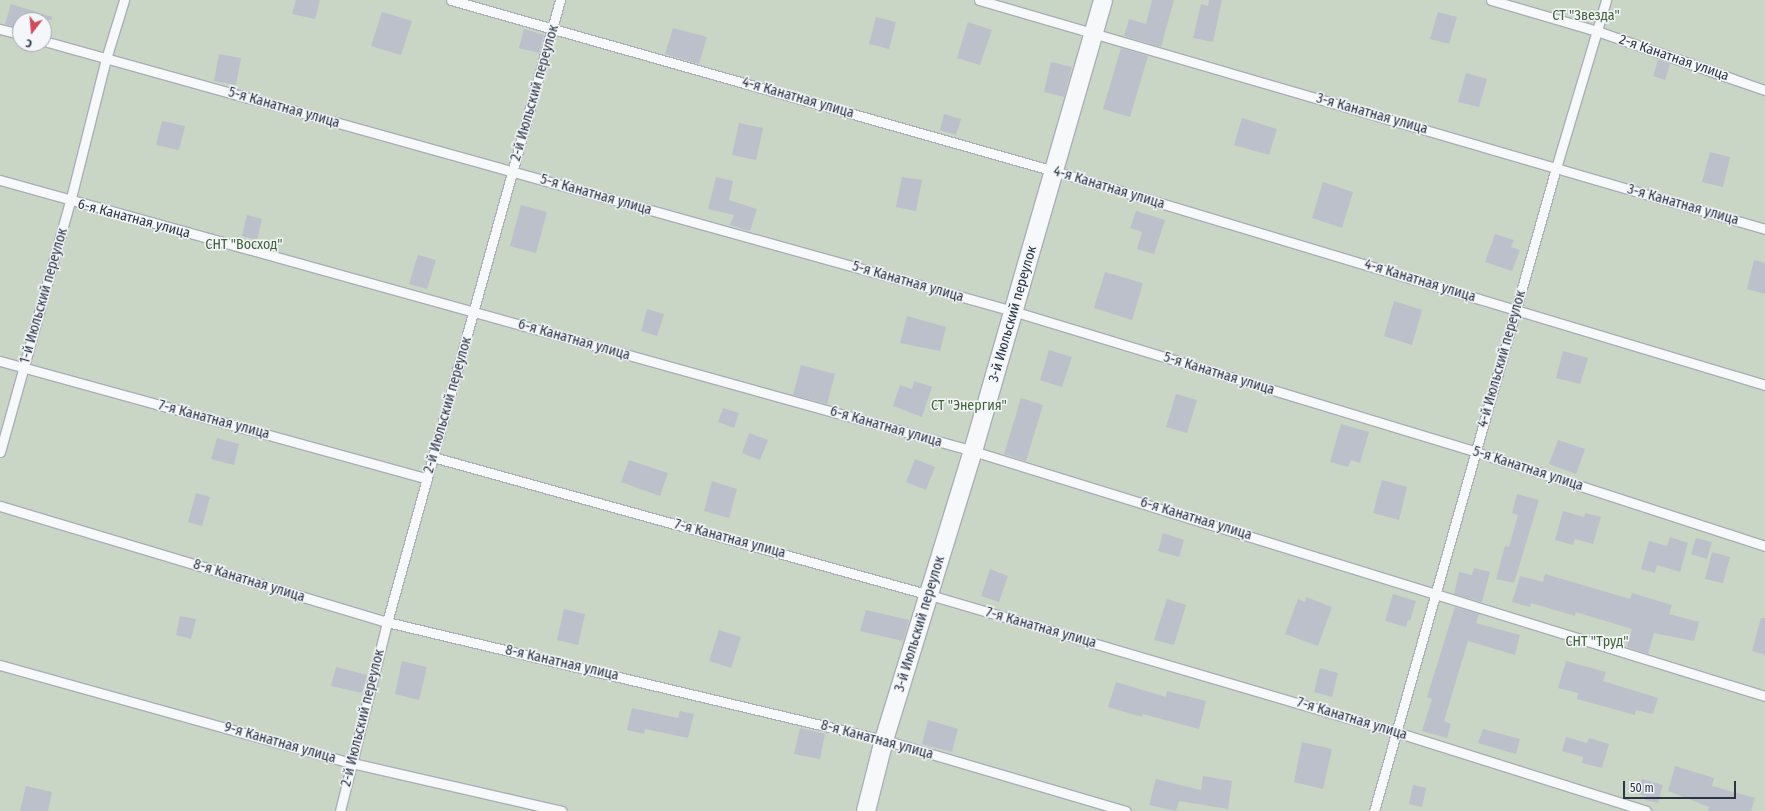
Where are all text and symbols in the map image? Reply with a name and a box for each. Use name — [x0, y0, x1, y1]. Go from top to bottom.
park label: СТ "Звезда" — [1552, 8, 1620, 24]
north arrow — [12, 12, 52, 52]
street label: 2-й Июльский переулок — [508, 23, 562, 163]
street label: 2-я Канатная улица — [1617, 31, 1731, 85]
text: С — [24, 36, 33, 50]
street label: 4-я Канатная улица — [740, 74, 856, 122]
street label: 5-я Канатная улица — [226, 84, 342, 132]
street label: 3-я Канатная улица — [1314, 90, 1430, 138]
street label: 4-я Канатная улица — [1051, 163, 1167, 213]
street label: 5-я Канатная улица — [538, 171, 654, 219]
street label: 3-я Канатная улица — [1625, 181, 1741, 229]
street label: 6-я Канатная улица — [76, 196, 192, 242]
street label: 1-й Июльский переулок — [17, 226, 71, 366]
park label: СНТ "Восход" — [205, 237, 283, 253]
street label: 3-й Июльский переулок — [985, 244, 1041, 384]
street label: 4-я Канатная улица — [1362, 256, 1478, 306]
street label: 5-я Канатная улица — [850, 258, 966, 306]
street label: 4-й Июльский переулок — [1474, 289, 1530, 429]
street label: 6-я Канатная улица — [516, 316, 632, 364]
street label: 2-й Июльский переулок — [421, 335, 475, 475]
street label: 5-я Канатная улица — [1161, 349, 1277, 399]
street label: 7-я Канатная улица — [157, 397, 271, 443]
park label: СТ "Энергия" — [931, 398, 1007, 414]
street label: 6-я Канатная улица — [828, 403, 944, 451]
street label: 5-я Канатная улица — [1471, 443, 1585, 495]
street label: 6-я Канатная улица — [1138, 494, 1254, 544]
street label: 7-я Канатная улица — [673, 516, 787, 562]
street label: 3-й Июльский переулок — [891, 554, 949, 694]
street label: 8-я Канатная улица — [191, 556, 307, 606]
street label: 7-я Канатная улица — [984, 604, 1098, 652]
park label: СНТ "Труд" — [1565, 634, 1629, 650]
street label: 8-я Канатная улица — [504, 642, 620, 684]
street label: 2-й Июльский переулок — [338, 648, 388, 788]
street label: 7-я Канатная улица — [1295, 694, 1409, 744]
street label: 8-я Канатная улица — [819, 717, 935, 763]
street label: 9-я Канатная улица — [222, 719, 338, 767]
scale bar — [1625, 773, 1738, 799]
text: 50 m — [1630, 781, 1654, 795]

